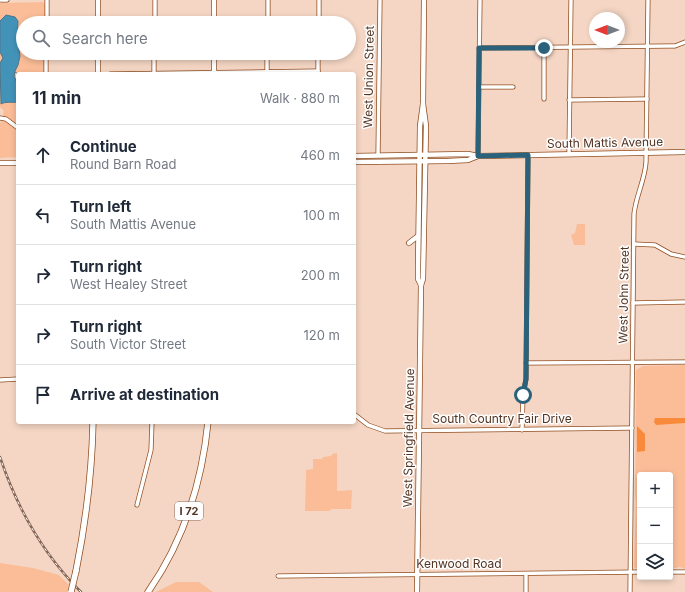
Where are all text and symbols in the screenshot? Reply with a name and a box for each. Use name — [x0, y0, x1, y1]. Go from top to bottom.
north arrow — [589, 12, 625, 48]
search box — [16, 16, 356, 60]
street label: West Union Street — [360, 26, 377, 128]
icon: search — [30, 27, 52, 49]
text: Search here — [62, 29, 148, 48]
route end — [535, 39, 553, 57]
text: 11 min — [32, 88, 81, 108]
text: Walk · 880 m — [260, 90, 340, 106]
street label: South Mattis Avenue — [547, 134, 663, 151]
text: Continue — [70, 137, 137, 156]
icon: ahead — [32, 144, 54, 166]
text: 460 m — [300, 147, 340, 163]
text: Round Barn Road — [70, 156, 177, 172]
text: Turn left — [70, 197, 131, 216]
icon: left — [32, 204, 54, 226]
text: 100 m — [303, 207, 340, 223]
text: South Mattis Avenue — [70, 216, 196, 232]
street label: West John Street — [615, 246, 632, 344]
text: Turn right — [70, 257, 142, 276]
icon: right — [32, 264, 54, 286]
text: 200 m — [301, 267, 340, 283]
text: West Healey Street — [70, 276, 187, 292]
text: Turn right — [70, 317, 142, 336]
icon: right — [32, 324, 54, 346]
text: 120 m — [304, 327, 340, 343]
text: South Victor Street — [70, 336, 186, 352]
street label: West Springfield Avenue — [400, 368, 417, 508]
icon: arrive — [32, 384, 54, 406]
text: Arrive at destination — [70, 385, 219, 404]
route start — [514, 386, 532, 404]
street label: South Country Fair Drive — [432, 411, 572, 426]
map controls — [637, 472, 673, 580]
button: + — [637, 472, 673, 508]
road number: I 72 — [175, 502, 203, 520]
button: − — [637, 508, 673, 544]
button: layers — [637, 544, 673, 580]
street label: Kenwood Road — [416, 556, 502, 571]

